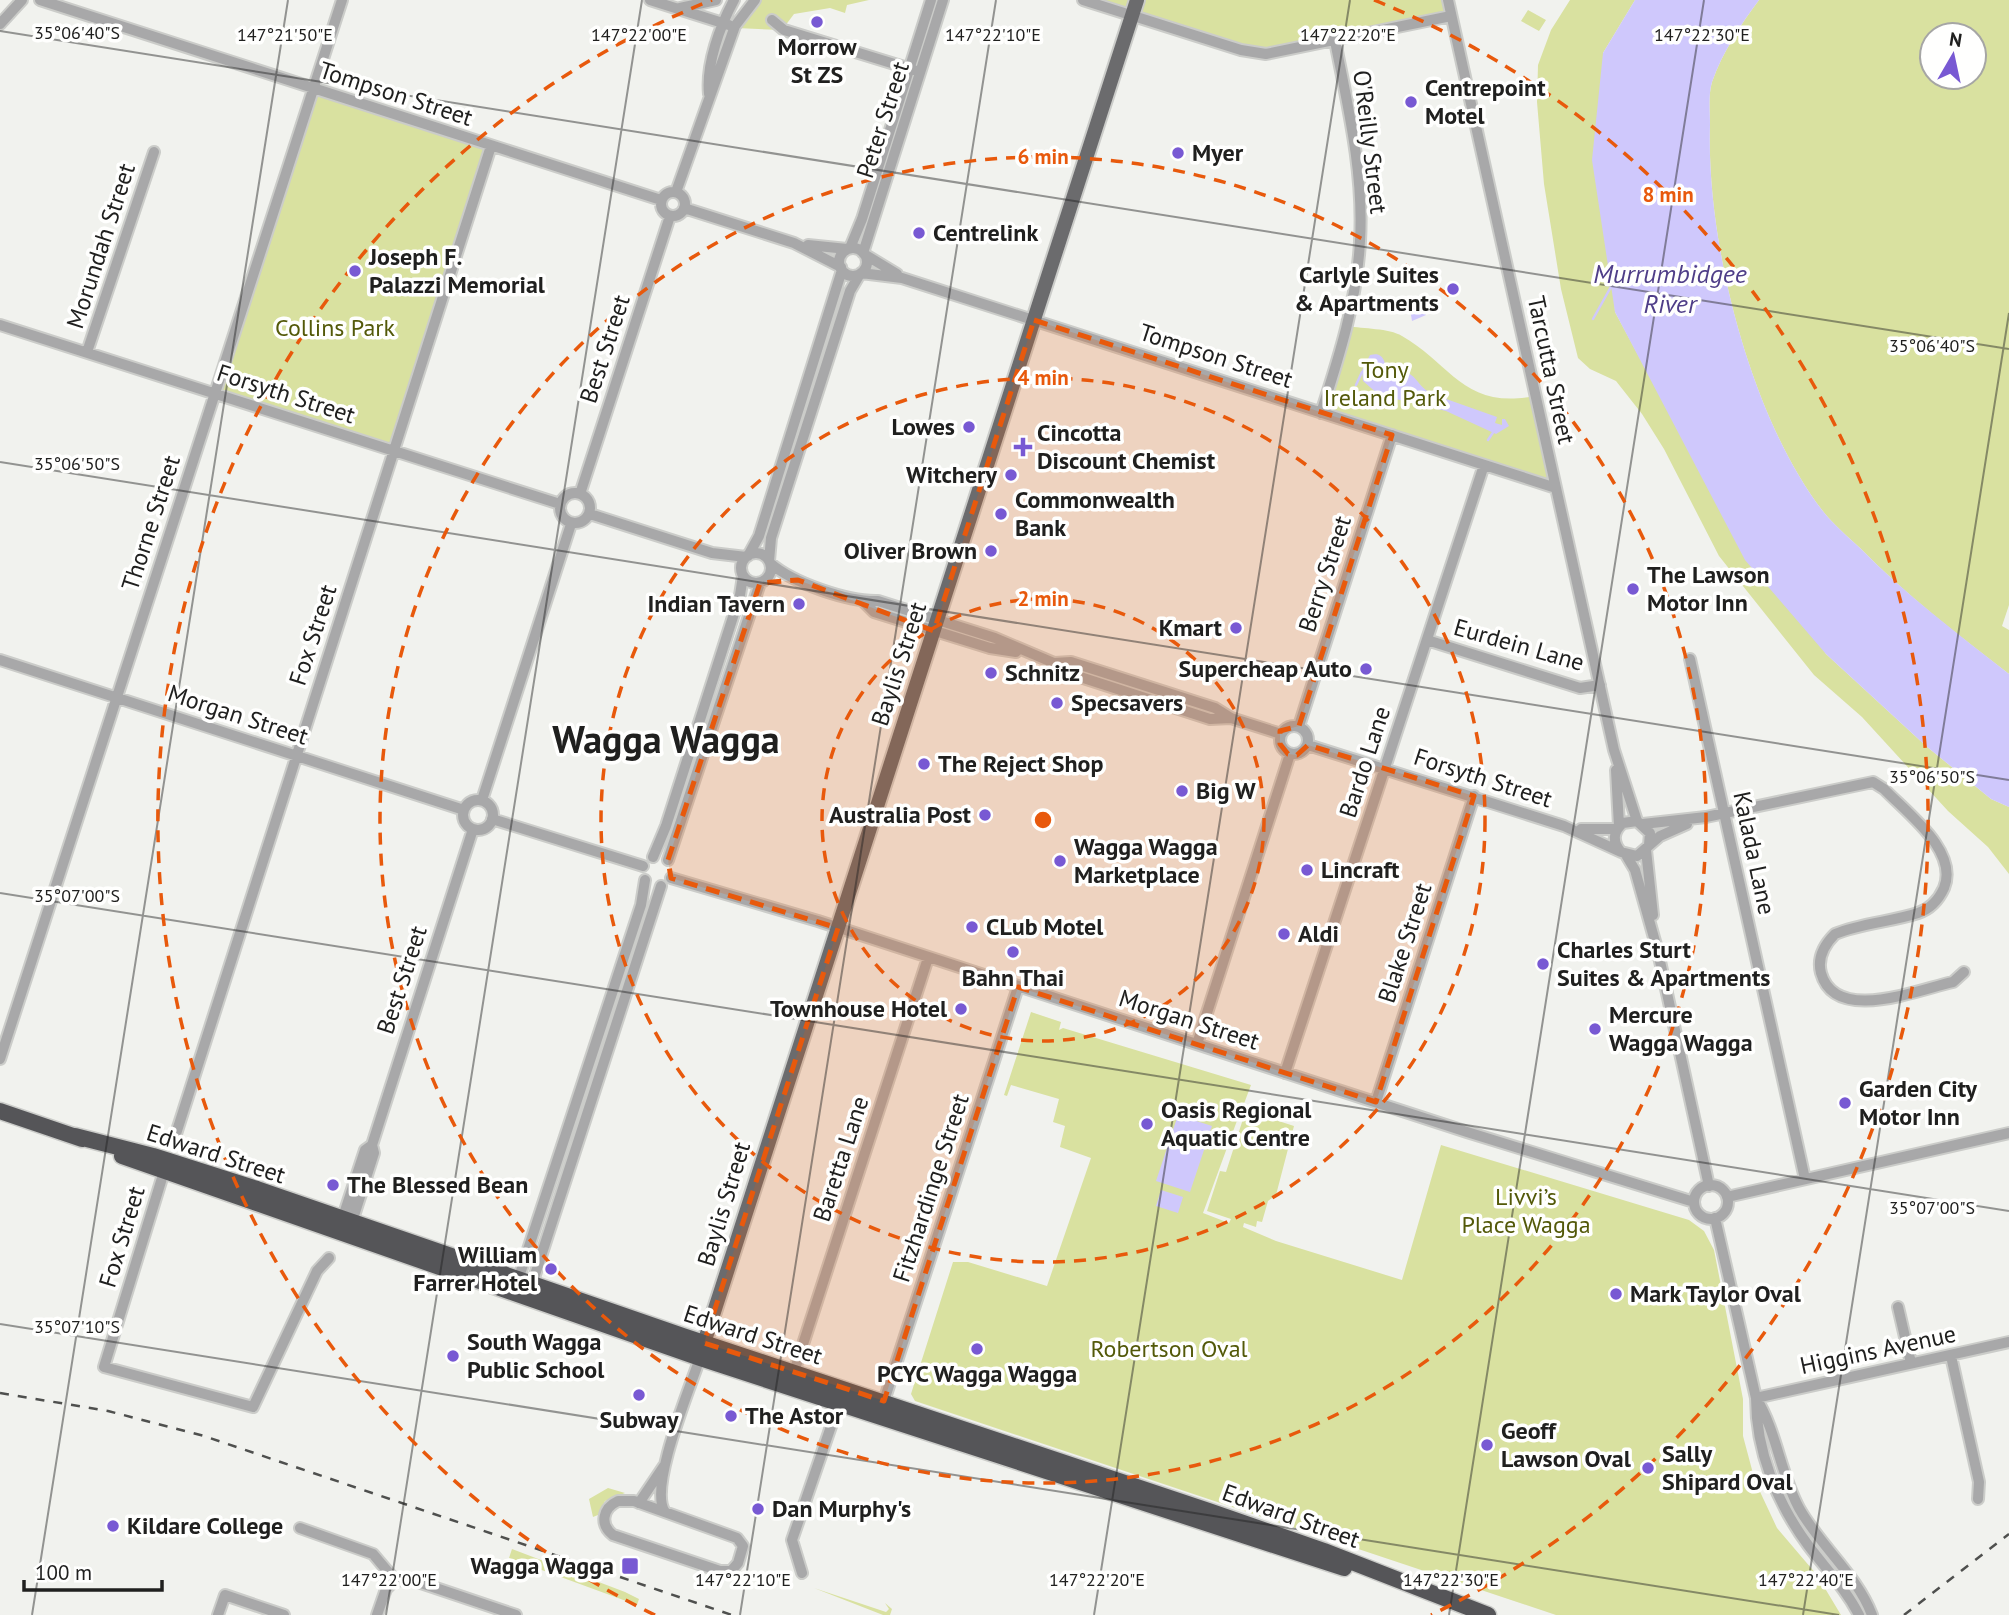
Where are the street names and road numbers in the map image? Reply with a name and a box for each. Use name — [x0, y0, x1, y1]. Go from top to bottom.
street label: Tompson Street — [316, 54, 477, 133]
street label: Peter Street — [849, 58, 916, 182]
street label: O'Reilly Street — [1346, 68, 1395, 216]
street label: Morundah Street — [59, 159, 142, 332]
street label: Best Street — [572, 291, 637, 407]
street label: Tarcutta Street — [1521, 293, 1582, 447]
street label: Tompson Street — [1136, 316, 1297, 395]
street label: Forsyth Street — [213, 357, 359, 430]
street label: Thorne Street — [114, 451, 187, 594]
street label: Berry Street — [1291, 512, 1358, 636]
street label: Fox Street — [282, 581, 343, 689]
street label: Baylis Street — [864, 598, 933, 730]
street label: Eurdein Lane — [1450, 611, 1588, 678]
street label: Morgan Street — [164, 677, 312, 752]
street label: Bardo Lane — [1332, 702, 1397, 822]
street label: Forsyth Street — [1410, 741, 1556, 814]
street label: Kalada Lane — [1726, 788, 1783, 917]
street label: Blake Street — [1371, 879, 1438, 1007]
street label: Best Street — [369, 922, 434, 1038]
street label: Morgan Street — [1115, 982, 1263, 1057]
street label: Fitzhardinge Street — [885, 1090, 976, 1286]
street label: Baretta Lane — [806, 1092, 875, 1225]
street label: Edward Street — [143, 1117, 289, 1191]
street label: Baylis Street — [690, 1138, 757, 1270]
street label: Fox Street — [91, 1183, 152, 1291]
street label: Edward Street — [680, 1298, 826, 1372]
street label: Higgins Avenue — [1797, 1318, 1959, 1381]
street label: Edward Street — [1218, 1476, 1364, 1555]

